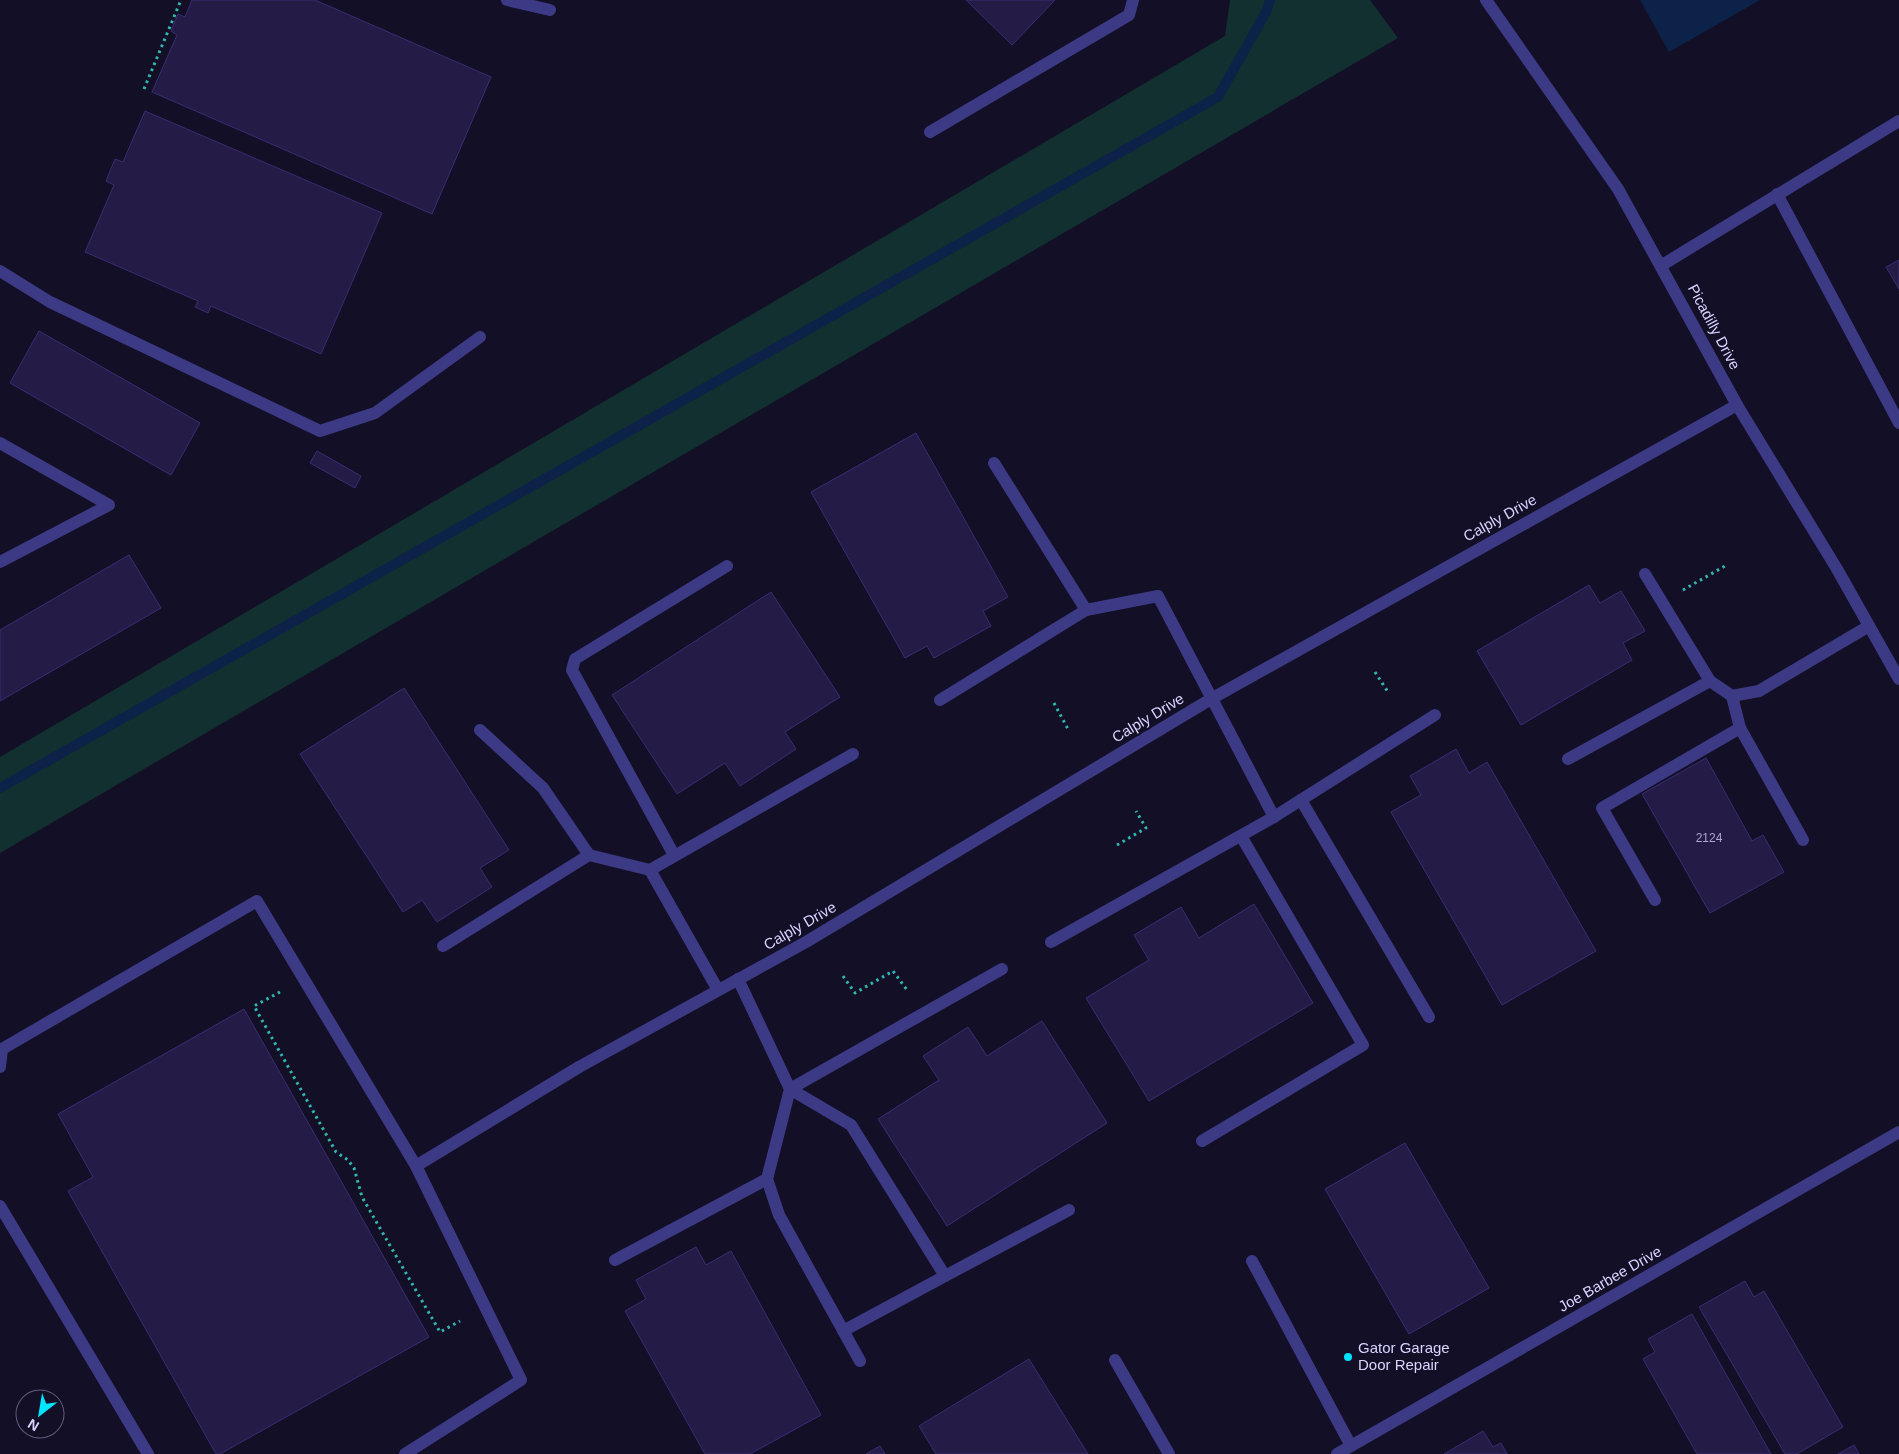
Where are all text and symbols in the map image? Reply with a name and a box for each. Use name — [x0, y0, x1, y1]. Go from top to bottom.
street label: Picadilly Drive — [1685, 281, 1744, 372]
street label: Calply Drive — [1460, 491, 1539, 545]
street label: Calply Drive — [1109, 689, 1187, 746]
house number: 2124 — [1696, 831, 1723, 845]
street label: Calply Drive — [760, 898, 839, 953]
street label: Joe Barbee Drive — [1555, 1242, 1664, 1315]
place label: Gator Garage Door Repair — [1358, 1339, 1450, 1373]
marker: Gator Garage Door Repair — [1342, 1351, 1354, 1363]
north arrow — [15, 1389, 65, 1439]
text: N — [25, 1416, 42, 1435]

